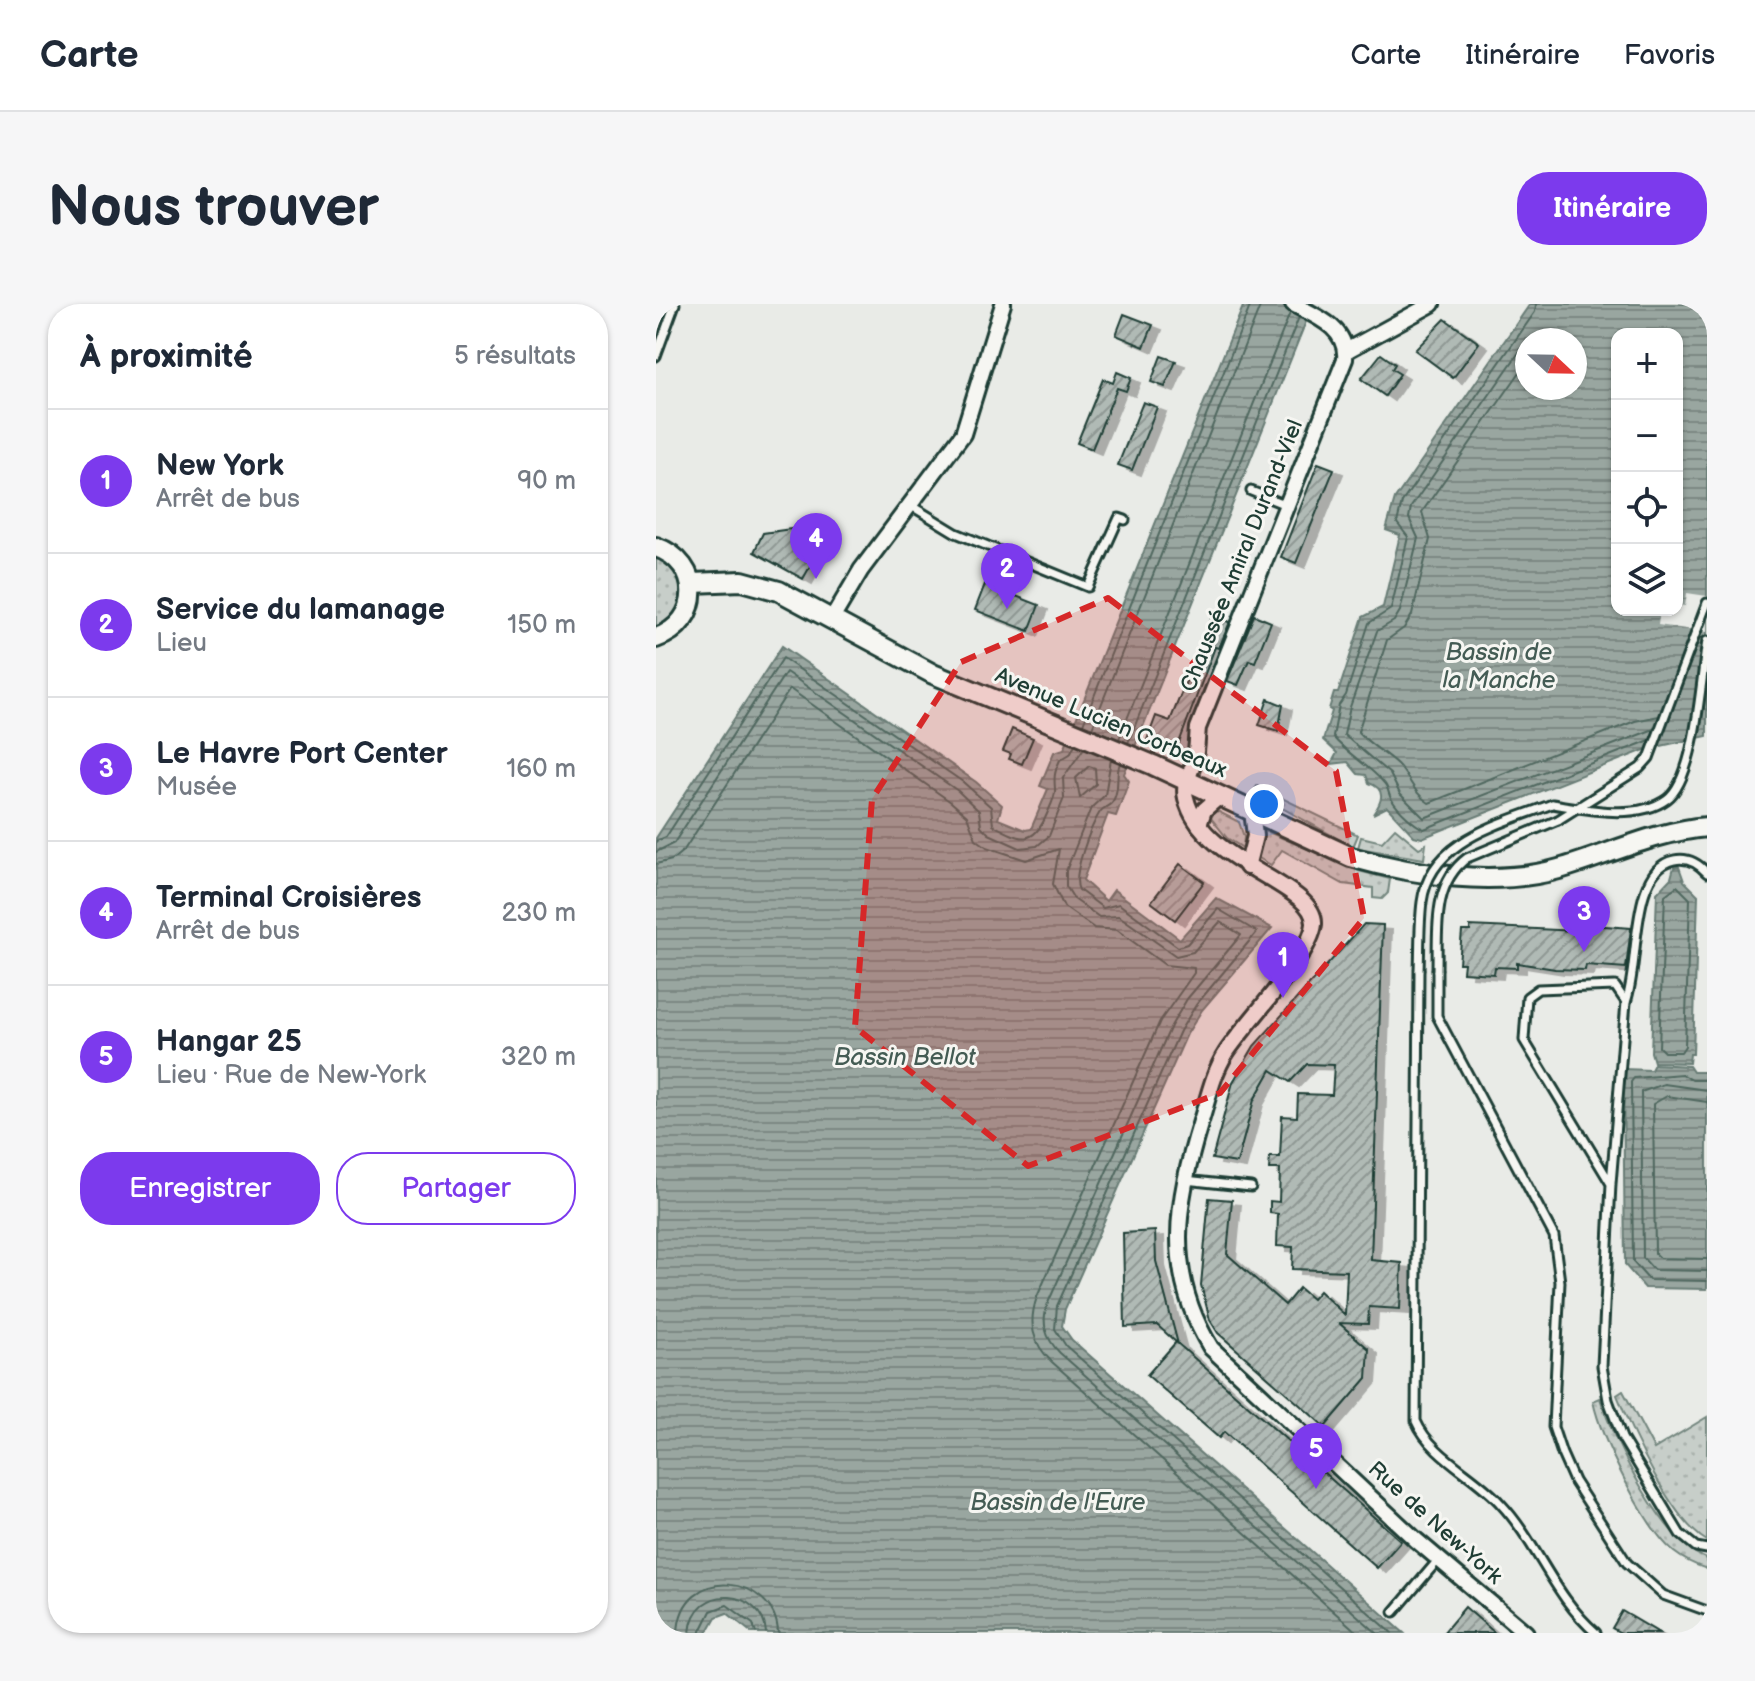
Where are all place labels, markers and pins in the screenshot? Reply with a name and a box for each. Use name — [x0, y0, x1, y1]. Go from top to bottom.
pin: 4 — [790, 513, 842, 579]
pin: 2 — [981, 543, 1033, 609]
pin: 3 — [1558, 886, 1610, 952]
pin: 1 — [1257, 932, 1309, 998]
pin: 5 — [1290, 1423, 1342, 1489]

